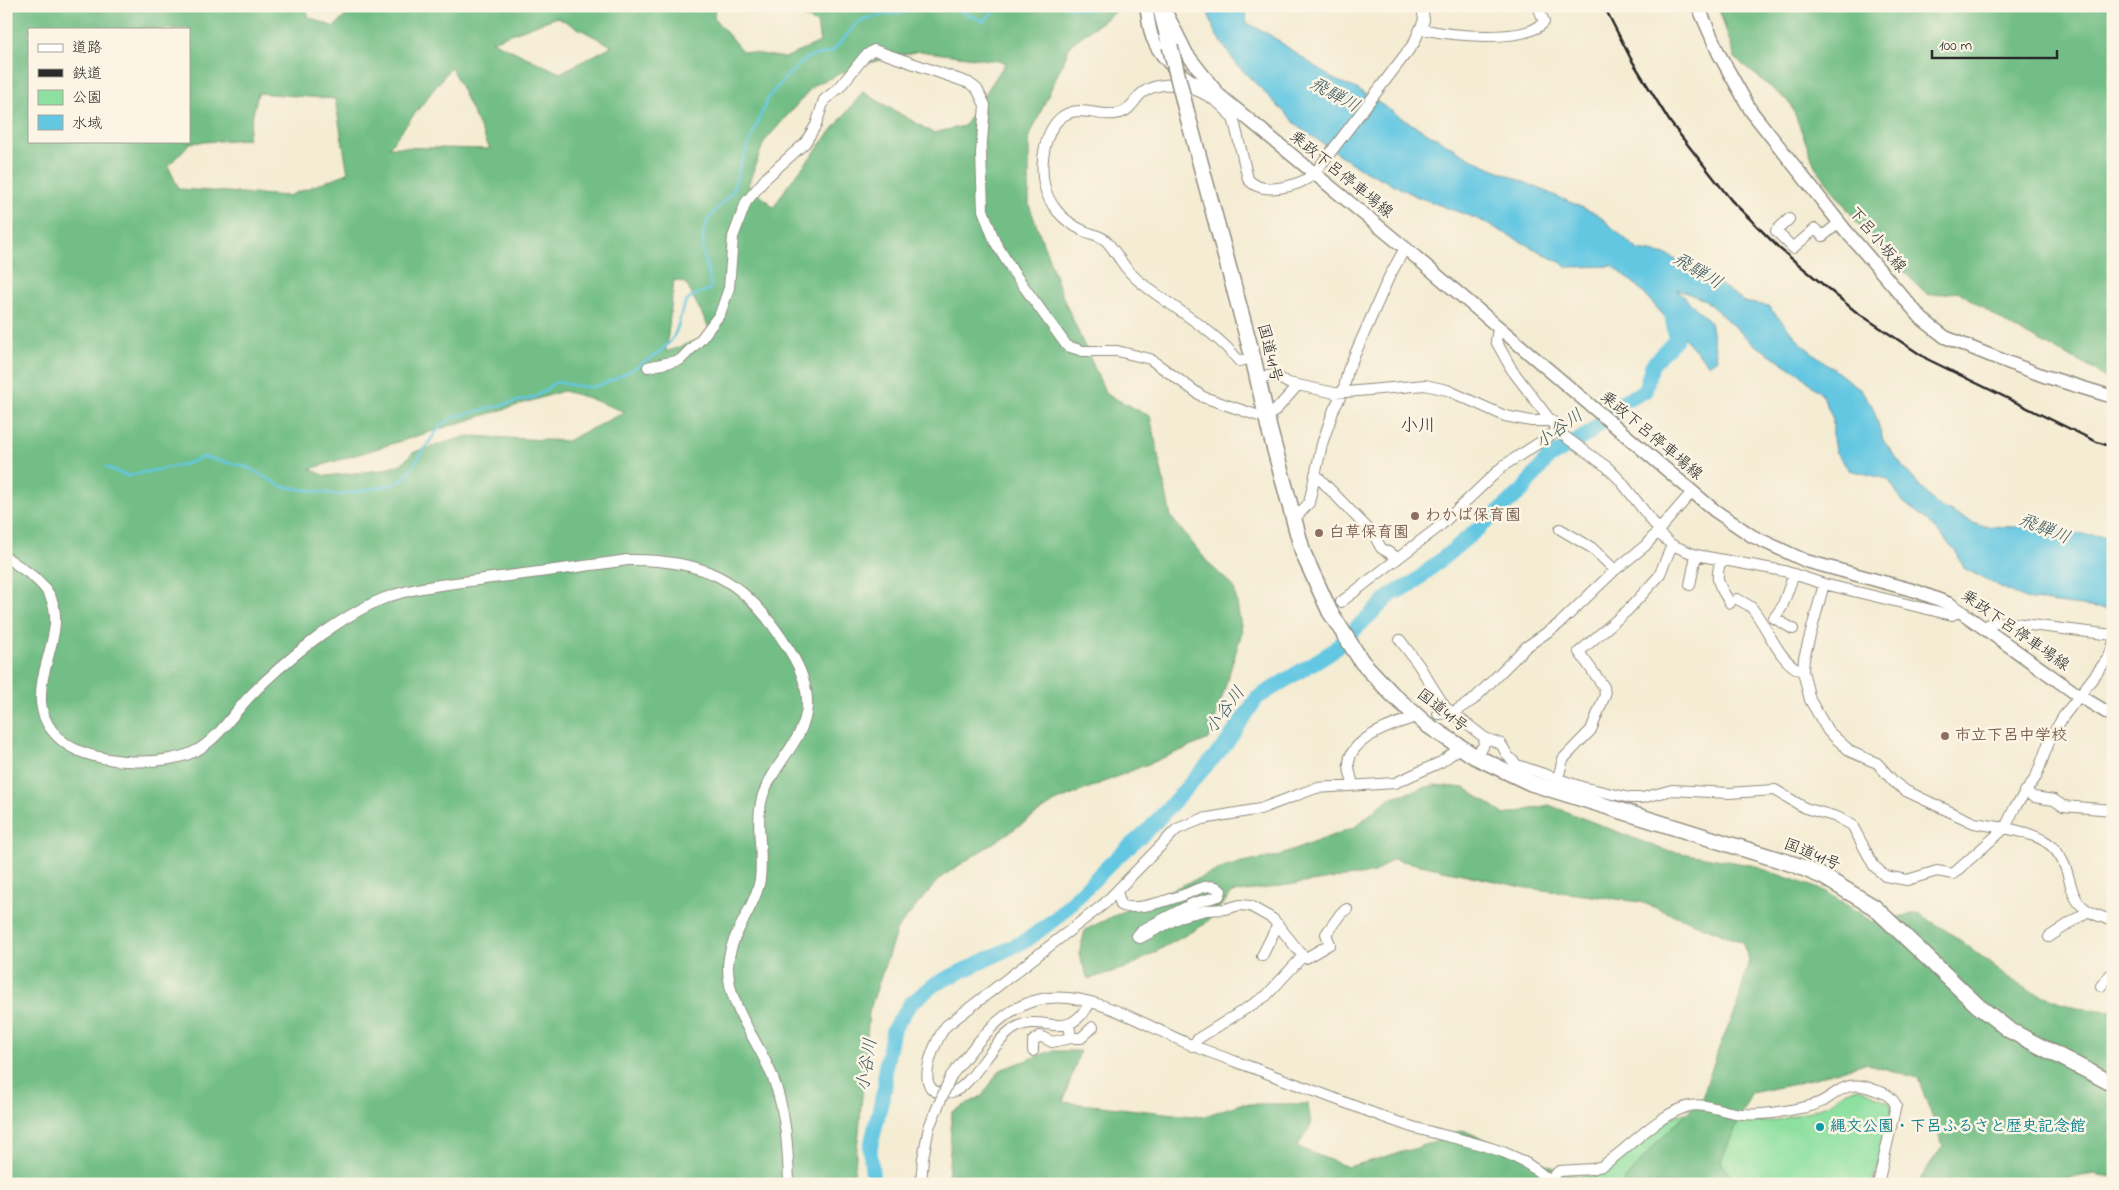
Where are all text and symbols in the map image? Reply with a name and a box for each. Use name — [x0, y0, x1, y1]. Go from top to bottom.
legend — [28, 28, 190, 142]
scale bar — [1932, 28, 2056, 60]
text: 100 m — [1939, 35, 1972, 57]
text: 道路 — [72, 37, 102, 59]
text: 鉄道 — [72, 63, 102, 85]
water label: 飛騨川 — [1304, 72, 1364, 120]
text: 公園 — [72, 87, 102, 109]
text: 水域 — [72, 113, 102, 135]
street label: 乗政下呂停車場線 — [1284, 125, 1398, 225]
street label: 下呂小坂線 — [1842, 202, 1912, 278]
water label: 飛騨川 — [1667, 247, 1727, 297]
street label: 国道41号 — [1250, 321, 1288, 385]
street label: 乗政下呂停車場線 — [1594, 386, 1708, 486]
water label: 小谷川 — [1531, 404, 1589, 456]
district label: 小川 — [1400, 414, 1436, 440]
place label: わかば保育園 — [1425, 504, 1521, 528]
water label: 飛騨川 — [2014, 508, 2074, 552]
marker: わかば保育園 — [1409, 510, 1421, 522]
place label: 白草保育園 — [1329, 521, 1409, 545]
marker: 白草保育園 — [1313, 527, 1325, 539]
street label: 乗政下呂停車場線 — [1956, 584, 2074, 678]
water label: 小谷川 — [1199, 682, 1253, 740]
street label: 国道41号 — [1411, 683, 1473, 739]
place label: 市立下呂中学校 — [1955, 724, 2067, 748]
marker: 市立下呂中学校 — [1939, 730, 1951, 742]
street label: 国道41号 — [1780, 833, 1844, 877]
water label: 小谷川 — [851, 1036, 885, 1094]
place label: 縄文公園・下呂ふるさと歴史記念館 — [1830, 1115, 2086, 1139]
marker: 縄文公園・下呂ふるさと歴史記念館 — [1814, 1121, 1826, 1133]

